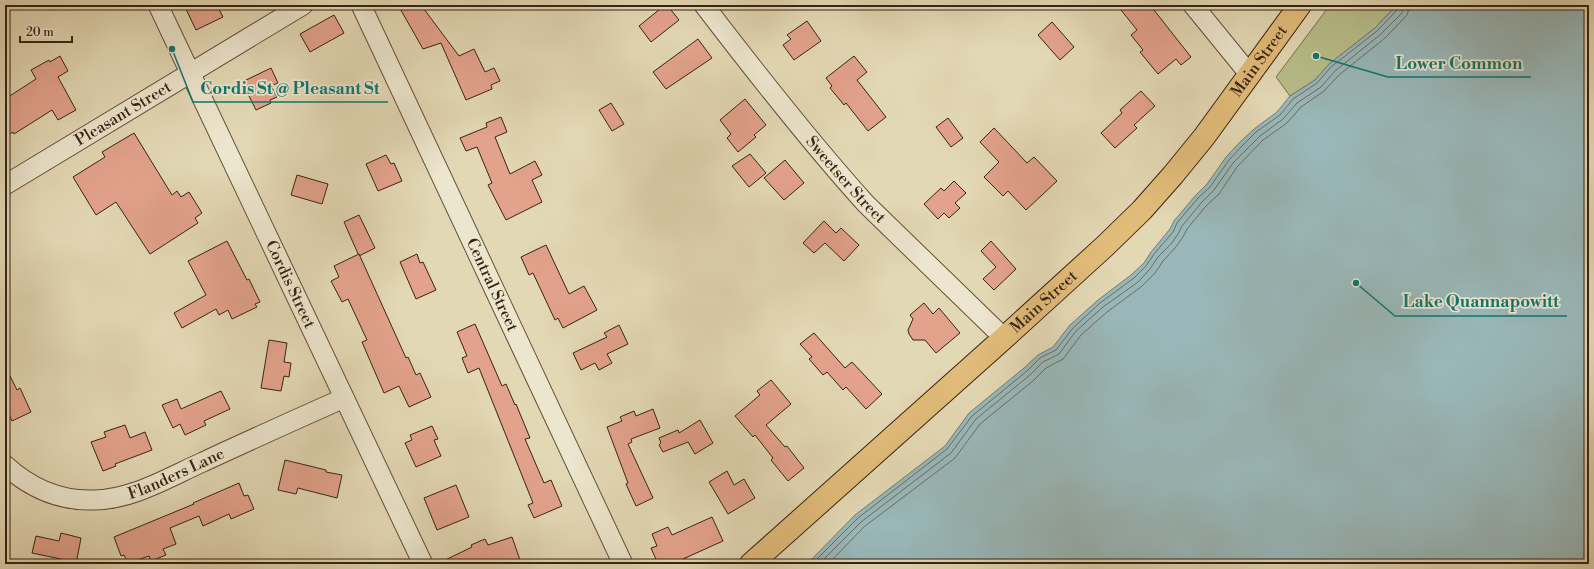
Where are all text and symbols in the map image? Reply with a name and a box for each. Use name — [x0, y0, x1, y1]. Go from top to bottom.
scale bar — [20, 18, 72, 44]
street label: Main Street — [1226, 21, 1292, 101]
text: 20 m — [26, 25, 54, 40]
callout: Lower Common — [1388, 48, 1531, 77]
text: Lower Common — [1396, 53, 1523, 75]
callout: Cordis St @ Pleasant St — [193, 73, 388, 102]
street label: Pleasant Street — [71, 77, 175, 150]
text: Cordis St @ Pleasant St — [200, 78, 381, 100]
street label: Sweetser Street — [801, 132, 890, 228]
street label: Central Street — [462, 235, 523, 335]
street label: Cordis Street — [261, 237, 320, 332]
street label: Main Street — [1006, 266, 1082, 337]
callout: Lake Quannapowitt — [1395, 287, 1567, 316]
text: Lake Quannapowitt — [1403, 291, 1560, 313]
street label: Flanders Lane — [125, 443, 228, 504]

